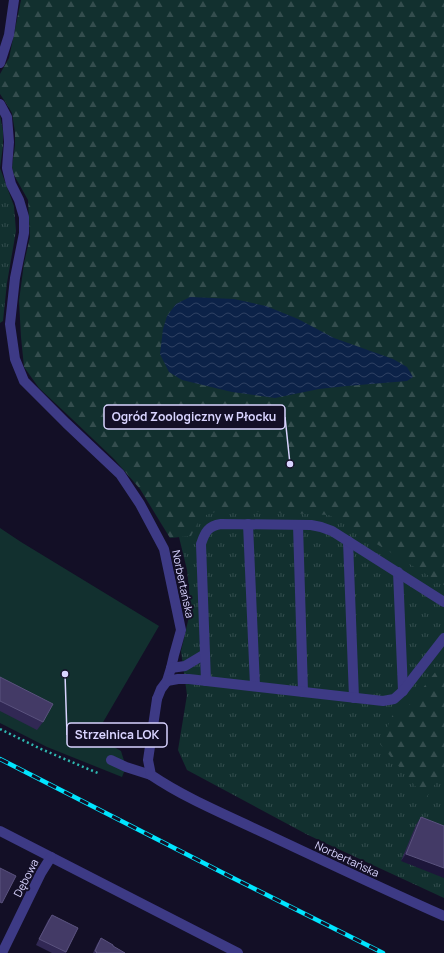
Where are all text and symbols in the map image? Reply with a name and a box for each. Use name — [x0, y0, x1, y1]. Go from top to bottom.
callout: Ogród Zoologiczny w Płocku — [104, 405, 285, 429]
text: Ogród Zoologiczny w Płocku — [112, 408, 276, 425]
street label: Norbertańska — [169, 548, 198, 619]
callout: Strzelnica LOK — [67, 723, 167, 747]
text: Strzelnica LOK — [75, 726, 159, 743]
street label: Norbertańska — [313, 837, 382, 880]
street label: Dębowa — [10, 856, 42, 899]

